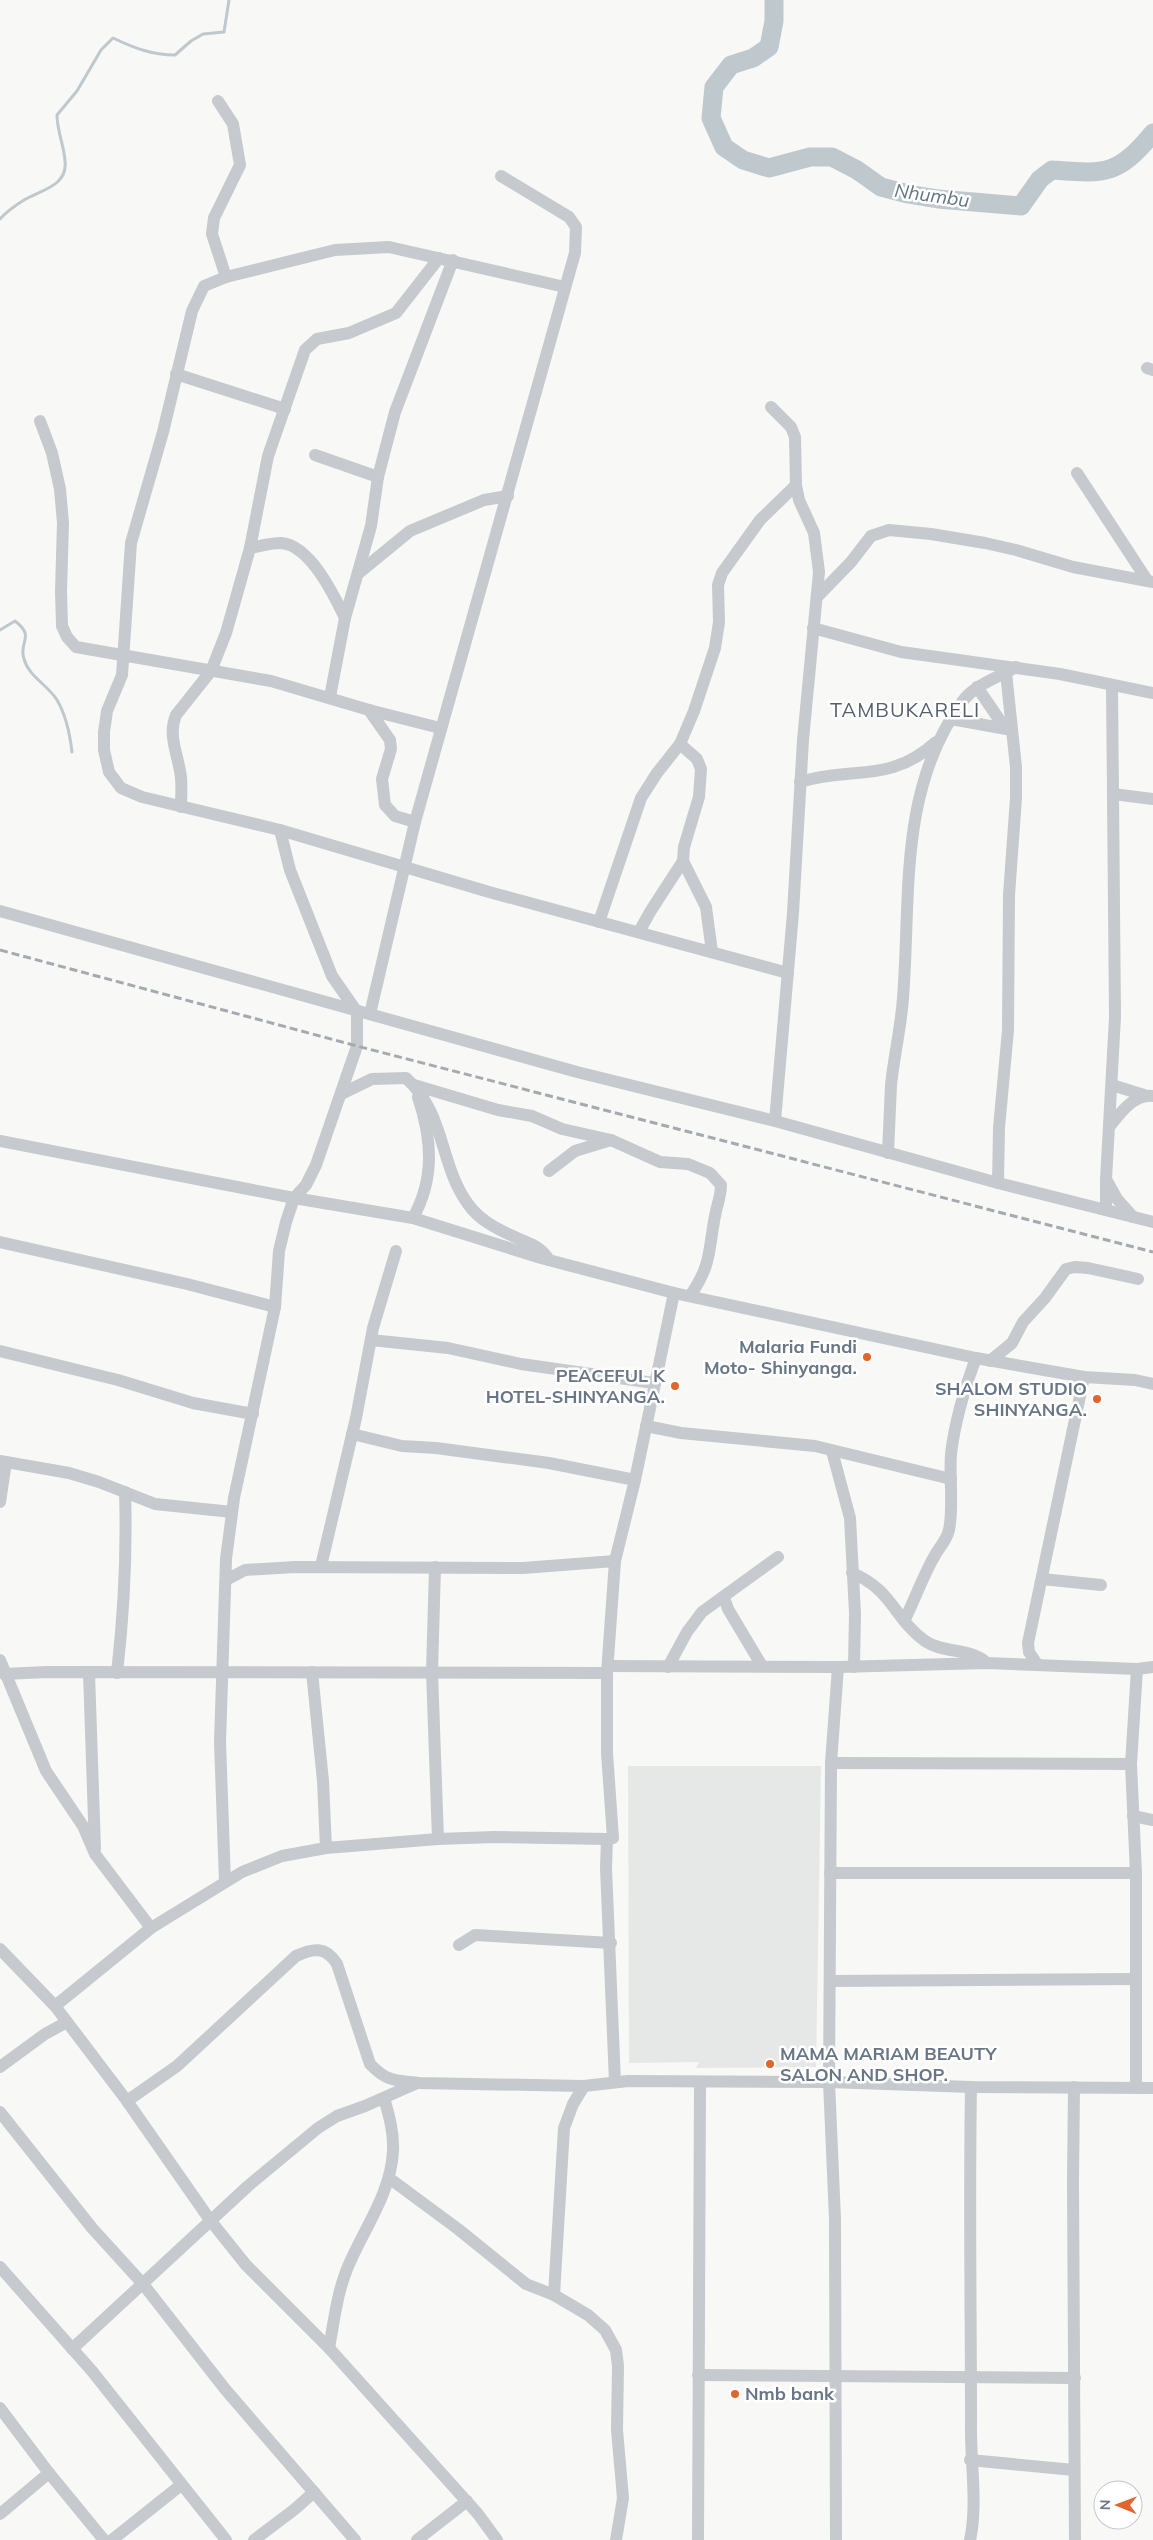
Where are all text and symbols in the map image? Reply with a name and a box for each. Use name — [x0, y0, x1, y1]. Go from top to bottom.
water label: Nhumbu — [893, 178, 971, 212]
district label: TAMBUKARELI — [830, 697, 980, 722]
place label: Malaria Fundi Moto- Shinyanga. — [704, 1335, 857, 1379]
marker: Malaria Fundi Moto- Shinyanga. — [861, 1351, 873, 1363]
place label: PEACEFUL K HOTEL-SHINYANGA. — [486, 1364, 666, 1408]
place label: SHALOM STUDIO SHINYANGA. — [935, 1377, 1087, 1421]
marker: PEACEFUL K HOTEL-SHINYANGA. — [669, 1380, 681, 1392]
marker: SHALOM STUDIO SHINYANGA. — [1091, 1393, 1103, 1405]
place label: MAMA MARIAM BEAUTY SALON AND SHOP. — [780, 2042, 997, 2086]
marker: MAMA MARIAM BEAUTY SALON AND SHOP. — [764, 2058, 776, 2070]
place label: Nmb bank — [745, 2382, 835, 2405]
marker: Nmb bank — [729, 2388, 741, 2400]
north arrow — [1093, 2480, 1143, 2530]
text: N — [1096, 2499, 1114, 2510]

